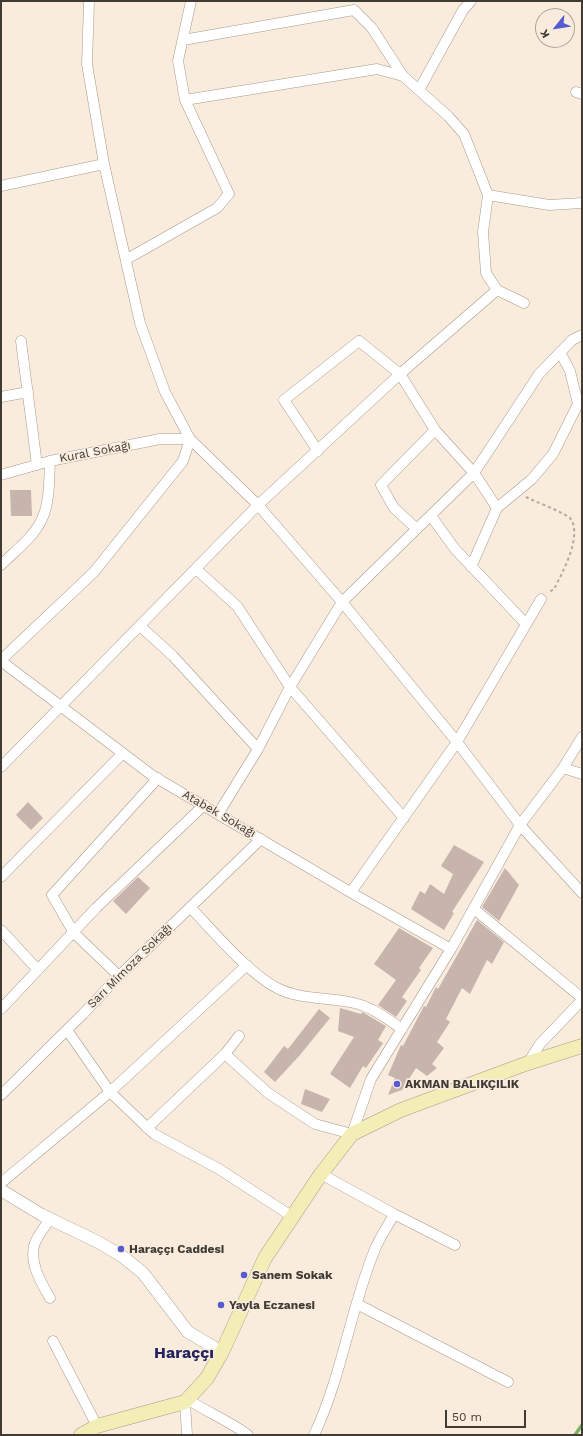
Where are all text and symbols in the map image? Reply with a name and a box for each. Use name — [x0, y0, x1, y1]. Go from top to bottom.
north arrow — [535, 8, 575, 48]
text: K — [538, 27, 553, 40]
street label: Kural Sokağı — [58, 438, 132, 466]
street label: Atabek Sokağı — [180, 787, 258, 841]
street label: Sarı Mimoza Sokağı — [85, 921, 175, 1011]
place label: AKMAN BALIKÇILIK — [405, 1077, 519, 1091]
marker: AKMAN BALIKÇILIK — [392, 1079, 402, 1089]
place label: Haraççı Caddesi — [129, 1242, 224, 1256]
marker: Haraççı Caddesi — [116, 1244, 126, 1254]
place label: Sanem Sokak — [252, 1268, 333, 1282]
marker: Sanem Sokak — [239, 1270, 249, 1280]
place label: Yayla Eczanesi — [229, 1298, 315, 1312]
marker: Yayla Eczanesi — [216, 1300, 226, 1310]
district label: Haraççı — [154, 1343, 214, 1363]
scale bar — [447, 1402, 528, 1428]
text: 50 m — [452, 1410, 482, 1424]

